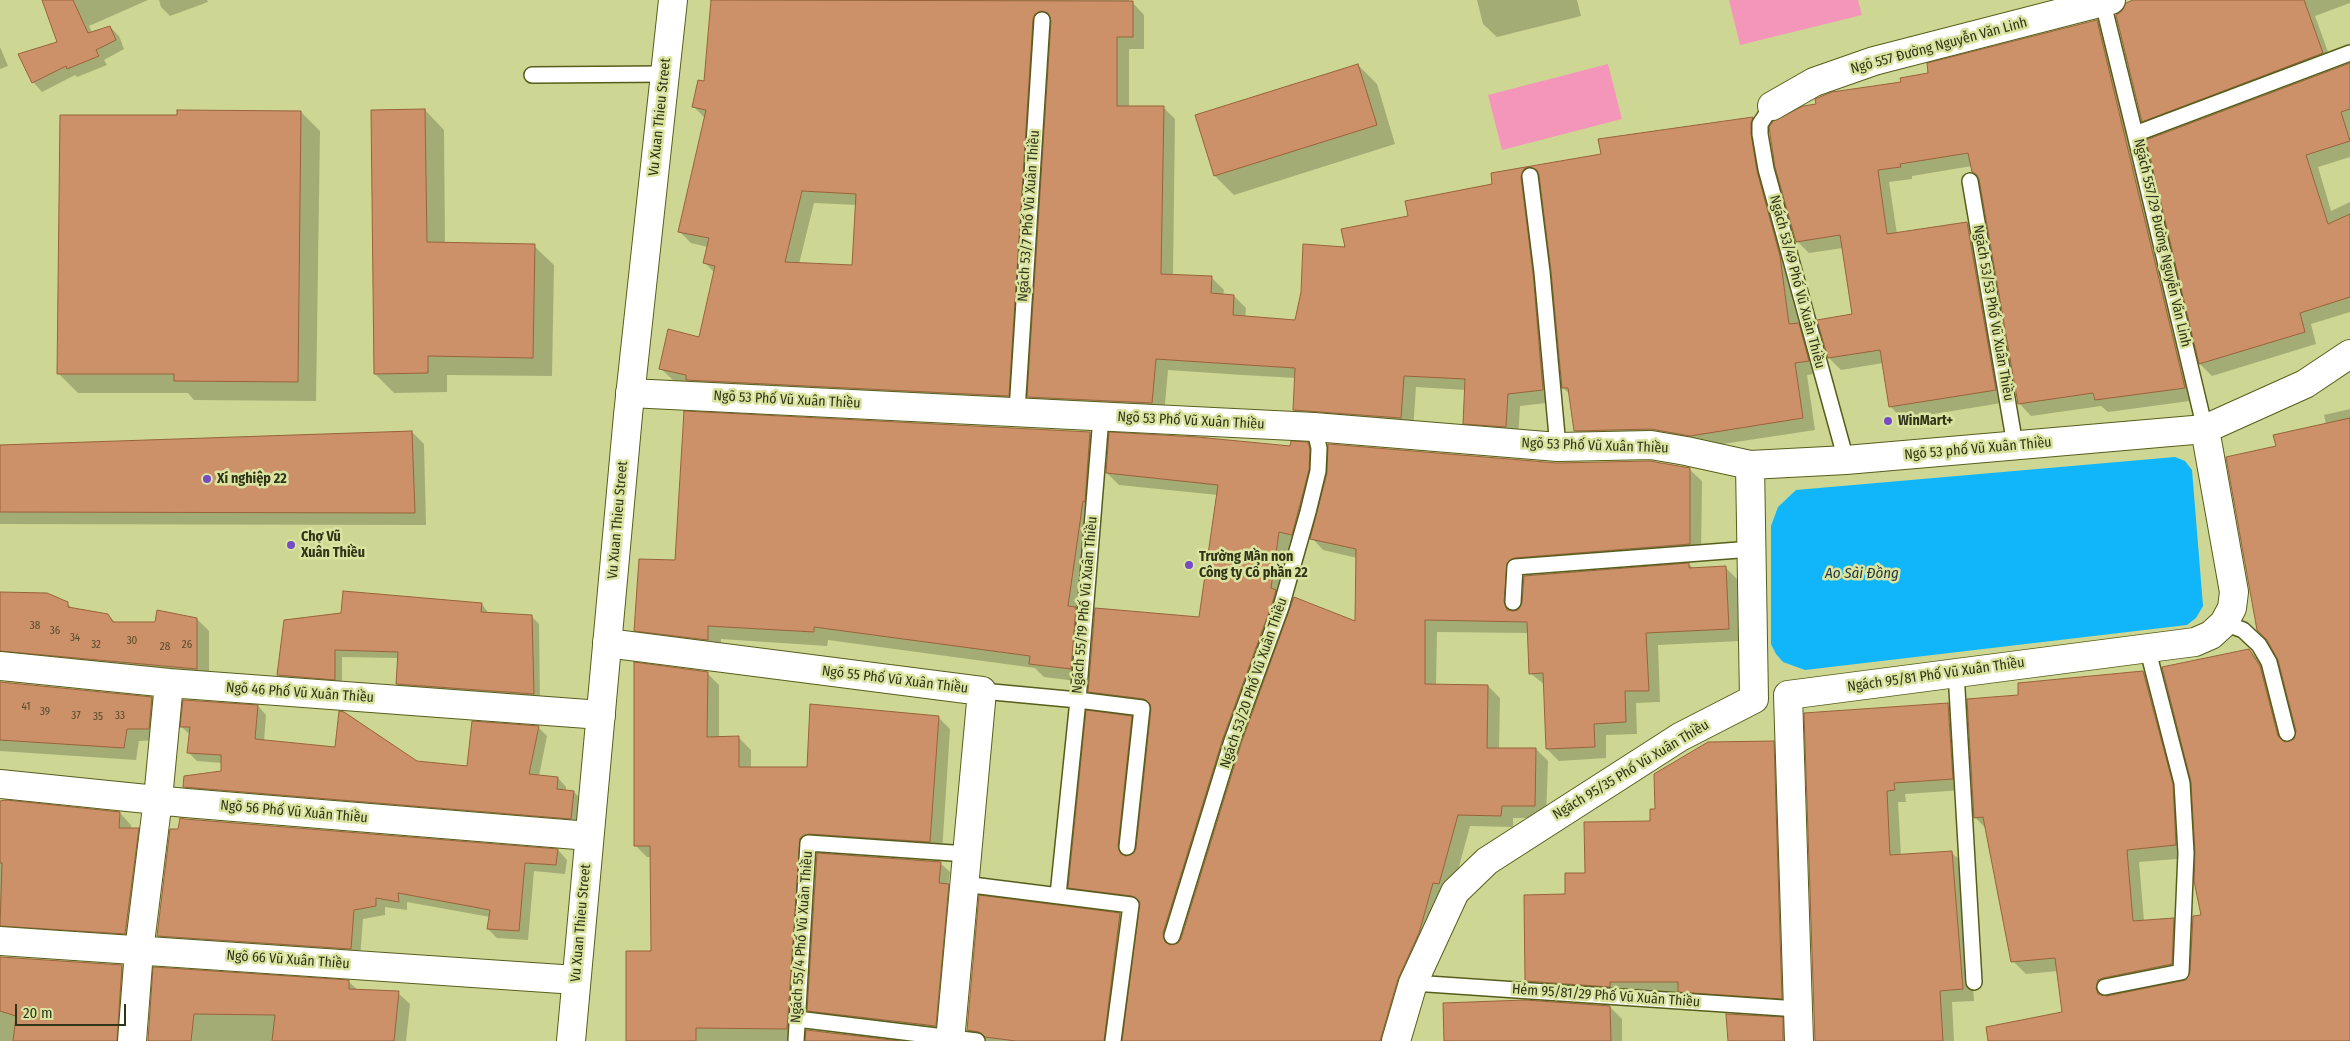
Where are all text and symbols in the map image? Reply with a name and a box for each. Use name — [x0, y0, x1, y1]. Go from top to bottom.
street label: Ngõ 557 Đường Nguyễn Văn Linh — [1849, 14, 2029, 78]
street label: Vu Xuan Thieu Street — [645, 57, 675, 177]
street label: Ngách 53/7 Phố Vũ Xuân Thiều — [1015, 130, 1043, 302]
street label: Ngách 557/29 Đường Nguyễn Văn Linh — [2130, 137, 2194, 349]
street label: Ngách 53/49 Phố Vũ Xuân Thiều — [1766, 193, 1828, 371]
street label: Ngách 53/53 Phố Vũ Xuân Thiều — [1969, 224, 2017, 402]
street label: Ngõ 53 Phố Vũ Xuân Thiều — [713, 388, 861, 412]
street label: Ngõ 53 Phố Vũ Xuân Thiều — [1117, 409, 1265, 433]
place label: WinMart+ — [1898, 413, 1953, 429]
marker: WinMart+ — [1882, 415, 1894, 427]
street label: Ngõ 53 phố Vũ Xuân Thiều — [1904, 434, 2052, 464]
street label: Ngõ 53 Phố Vũ Xuân Thiều — [1521, 435, 1669, 457]
street label: Vu Xuan Thieu Street — [604, 460, 632, 580]
place label: Xí nghiệp 22 — [217, 471, 287, 487]
marker: Xí nghiệp 22 — [201, 473, 213, 485]
street label: Ngách 55/19 Phố Vũ Xuân Thiều — [1069, 516, 1101, 694]
place label: Chợ Vũ Xuân Thiều — [301, 529, 365, 562]
marker: Chợ Vũ Xuân Thiều — [285, 539, 297, 551]
place label: Trường Mần non Công ty Cổ phần 22 — [1199, 549, 1308, 582]
marker: Trường Mần non Công ty Cổ phần 22 — [1183, 559, 1195, 571]
water label: Ao Sài Đồng — [1825, 565, 1899, 583]
street label: Ngách 53/20 Phố Vũ Xuân Thiều — [1217, 596, 1291, 770]
house number: 38 — [30, 619, 40, 633]
house number: 36 — [50, 624, 60, 638]
house number: 34 — [70, 631, 80, 645]
house number: 30 — [127, 634, 137, 648]
house number: 32 — [91, 638, 101, 652]
house number: 26 — [182, 638, 192, 652]
house number: 28 — [160, 640, 170, 654]
street label: Ngách 95/81 Phố Vũ Xuân Thiều — [1846, 654, 2026, 696]
street label: Ngõ 55 Phố Vũ Xuân Thiều — [821, 663, 969, 697]
street label: Ngõ 46 Phố Vũ Xuân Thiều — [225, 679, 375, 707]
house number: 41 — [21, 700, 31, 714]
house number: 39 — [40, 705, 50, 719]
house number: 37 — [71, 709, 81, 723]
house number: 33 — [115, 709, 125, 723]
house number: 35 — [93, 710, 103, 724]
street label: Ngách 95/35 Phố Vũ Xuân Thiều — [1550, 717, 1712, 823]
street label: Ngõ 56 Phố Vũ Xuân Thiều — [220, 797, 368, 827]
street label: Ngách 55/4 Phố Vũ Xuân Thiều — [788, 850, 816, 1024]
street label: Vu Xuan Thieu Street — [567, 863, 595, 983]
street label: Ngõ 66 Vũ Xuân Thiều — [226, 947, 350, 973]
street label: Hẻm 95/81/29 Phố Vũ Xuân Thiều — [1511, 981, 1701, 1011]
scale bar — [18, 994, 129, 1026]
text: 20 m — [23, 1004, 53, 1022]

